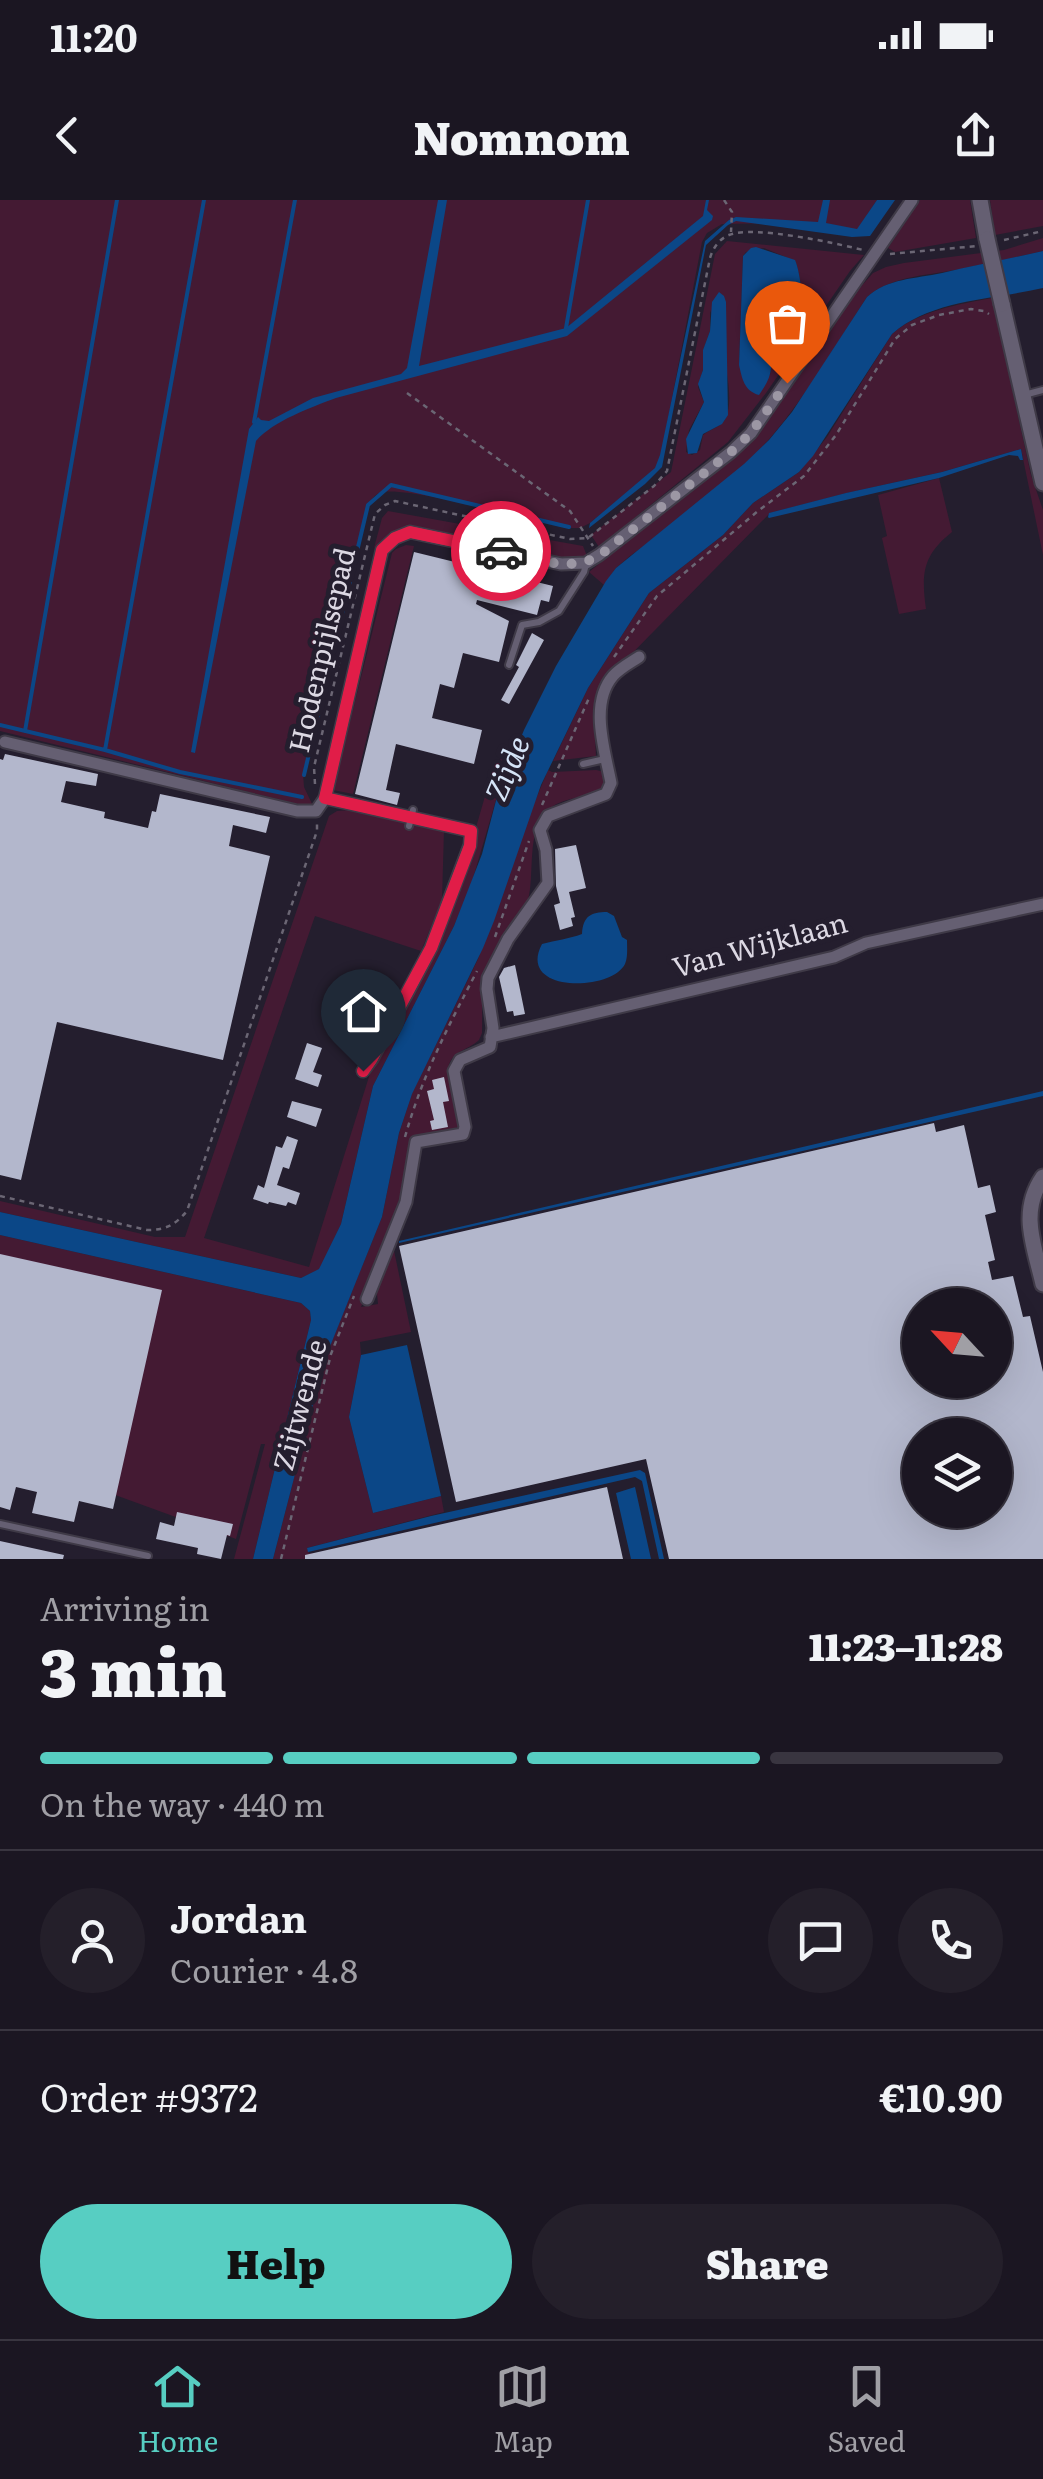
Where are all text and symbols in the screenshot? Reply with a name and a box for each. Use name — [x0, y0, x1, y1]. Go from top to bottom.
text: 11:20 — [50, 7, 138, 64]
text: Nomnom — [413, 102, 630, 169]
icon: back — [40, 108, 95, 163]
icon: share — [948, 108, 1003, 163]
pin — [745, 281, 830, 384]
icon: bag — [760, 296, 815, 351]
courier — [451, 501, 551, 601]
icon: car — [474, 524, 529, 579]
street label: Hodenpijlsepad — [276, 543, 364, 756]
water label: Zijde — [472, 728, 539, 807]
street label: Van Wijklaan — [667, 899, 852, 987]
pin — [321, 969, 406, 1072]
icon: home — [336, 984, 391, 1039]
north arrow — [902, 1288, 1012, 1398]
map controls — [902, 1288, 1012, 1528]
street label: Zijtwende — [260, 1334, 336, 1475]
button: layers — [902, 1418, 1012, 1528]
text: Arriving in — [40, 1583, 210, 1631]
text: 11:23–11:28 — [809, 1616, 1003, 1673]
text: 3 min — [40, 1620, 227, 1717]
text: On the way · 440 m — [40, 1779, 325, 1827]
button: person — [40, 1888, 145, 1993]
text: Jordan — [170, 1888, 307, 1945]
button: chat — [768, 1888, 873, 1993]
button: phone — [898, 1888, 1003, 1993]
text: Courier · 4.8 — [170, 1945, 358, 1993]
text: Order #9372 — [40, 2067, 258, 2124]
text: €10.90 — [880, 2067, 1003, 2124]
button: Help — [40, 2204, 512, 2319]
button: Share — [532, 2204, 1003, 2319]
tab: Home — [137, 2359, 218, 2461]
tab: Map — [493, 2359, 553, 2461]
tab: Saved — [828, 2359, 906, 2461]

